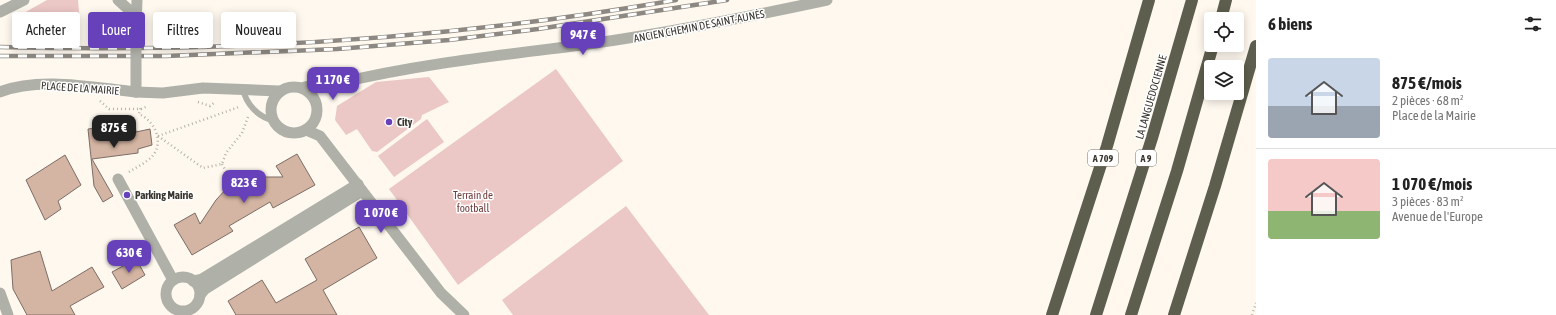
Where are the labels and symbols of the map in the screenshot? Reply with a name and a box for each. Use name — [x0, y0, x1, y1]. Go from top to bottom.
street label: ANCIEN CHEMIN DE SAINT-AUNÈS — [633, 7, 766, 45]
pin: 947 € — [555, 22, 611, 56]
street label: LA LANGUEDOCIENNE — [1133, 53, 1169, 140]
pin: 1 170 € — [296, 67, 370, 101]
street label: PLACE DE LA MAIRIE — [41, 79, 120, 97]
pin: 875 € — [86, 115, 142, 149]
place label: City — [397, 116, 413, 128]
marker: City — [384, 117, 394, 127]
road number: A 709 — [1088, 150, 1118, 166]
road number: A 9 — [1136, 150, 1156, 166]
pin: 823 € — [216, 170, 272, 204]
place label: Parking Mairie — [135, 189, 193, 201]
park label: Terrain de football — [453, 189, 493, 214]
marker: Parking Mairie — [122, 190, 132, 200]
pin: 1 070 € — [344, 200, 418, 234]
pin: 630 € — [101, 240, 157, 274]

